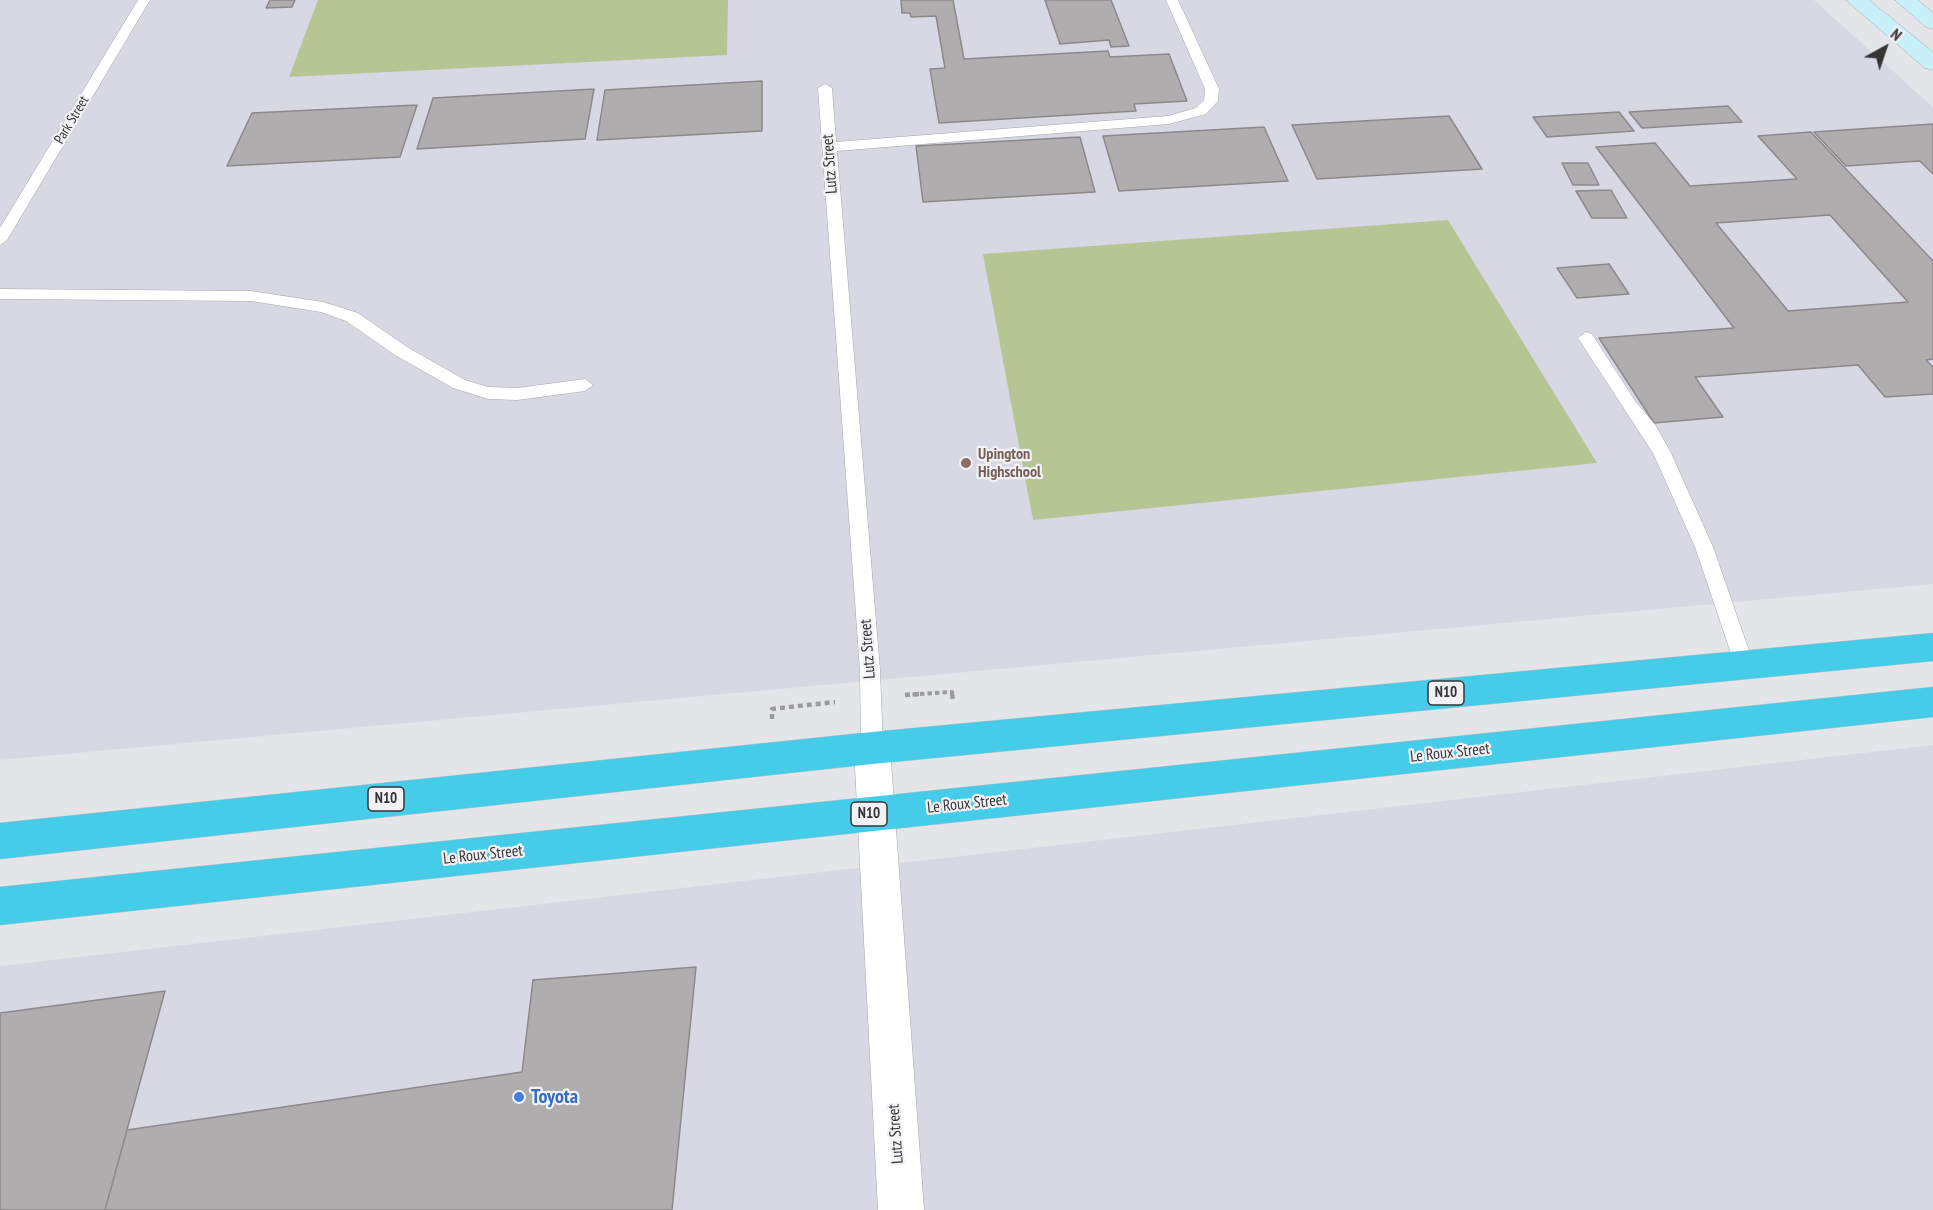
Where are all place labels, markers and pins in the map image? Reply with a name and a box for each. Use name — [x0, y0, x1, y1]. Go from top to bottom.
place label: Upington Highschool — [978, 444, 1041, 482]
marker: Upington Highschool — [959, 456, 973, 470]
place label: Toyota — [531, 1085, 578, 1109]
marker: Toyota — [512, 1090, 526, 1104]

